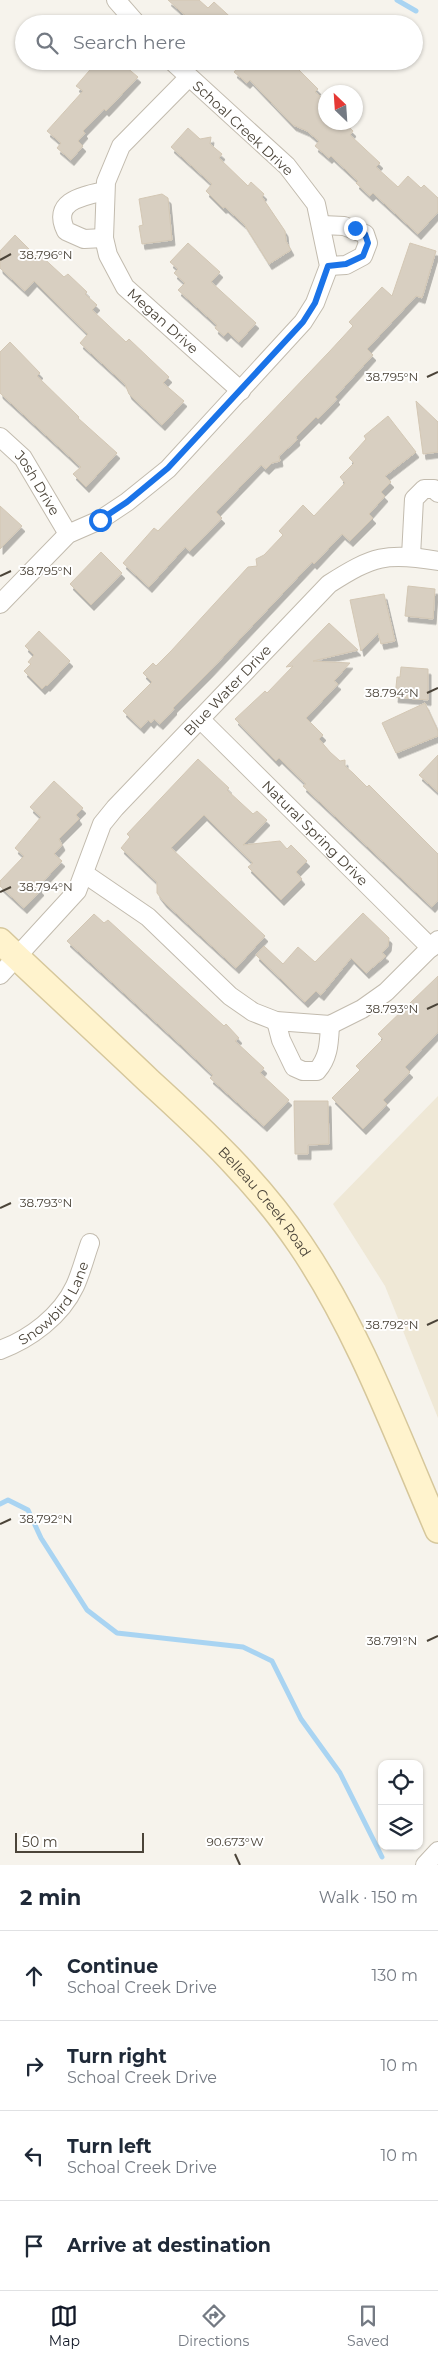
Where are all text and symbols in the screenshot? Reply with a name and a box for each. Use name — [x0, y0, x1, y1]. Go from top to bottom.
search box — [15, 15, 423, 70]
icon: search — [33, 29, 61, 57]
text: Search here — [73, 31, 186, 54]
street label: Schoal Creek Drive — [189, 77, 297, 179]
north arrow — [318, 85, 363, 130]
route end — [344, 217, 367, 240]
text: 38.796°N — [19, 247, 73, 262]
street label: Megan Drive — [123, 284, 202, 358]
text: 38.795°N — [366, 369, 418, 384]
street label: Josh Drive — [11, 446, 64, 519]
route start — [89, 509, 112, 532]
text: 38.795°N — [20, 563, 72, 578]
street label: Blue Water Drive — [180, 641, 275, 739]
text: 38.794°N — [365, 685, 419, 700]
street label: Natural Spring Drive — [258, 777, 372, 890]
text: 38.794°N — [19, 879, 73, 894]
text: 38.793°N — [366, 1001, 418, 1016]
street label: Belleau Creek Road — [214, 1143, 315, 1260]
text: 38.793°N — [20, 1195, 72, 1210]
street label: Snowbird Lane — [15, 1259, 92, 1349]
text: 38.792°N — [366, 1317, 418, 1332]
text: 38.792°N — [20, 1511, 72, 1526]
text: 38.791°N — [367, 1633, 417, 1648]
map controls — [378, 1760, 423, 1850]
button: locate — [378, 1760, 423, 1805]
button: layers — [378, 1805, 423, 1850]
scale bar — [15, 1830, 144, 1853]
text: 50 m — [22, 1833, 58, 1851]
text: 90.673°W — [207, 1834, 264, 1849]
text: 2 min — [20, 1885, 81, 1910]
text: Walk · 150 m — [319, 1888, 418, 1907]
text: Continue — [67, 1955, 158, 1978]
icon: ahead — [20, 1962, 48, 1990]
text: 130 m — [371, 1966, 418, 1985]
text: Schoal Creek Drive — [67, 1978, 217, 1997]
text: Turn right — [67, 2045, 167, 2068]
icon: right — [20, 2052, 48, 2080]
text: 10 m — [380, 2056, 418, 2075]
text: Schoal Creek Drive — [67, 2068, 217, 2087]
text: Turn left — [67, 2135, 152, 2158]
icon: left — [20, 2142, 48, 2170]
text: 10 m — [380, 2146, 418, 2165]
text: Schoal Creek Drive — [67, 2158, 217, 2177]
icon: arrive — [20, 2232, 48, 2260]
text: Arrive at destination — [67, 2234, 271, 2257]
tab: Map — [49, 2302, 80, 2350]
tab: Directions — [178, 2302, 249, 2350]
tab: Saved — [347, 2302, 389, 2350]

